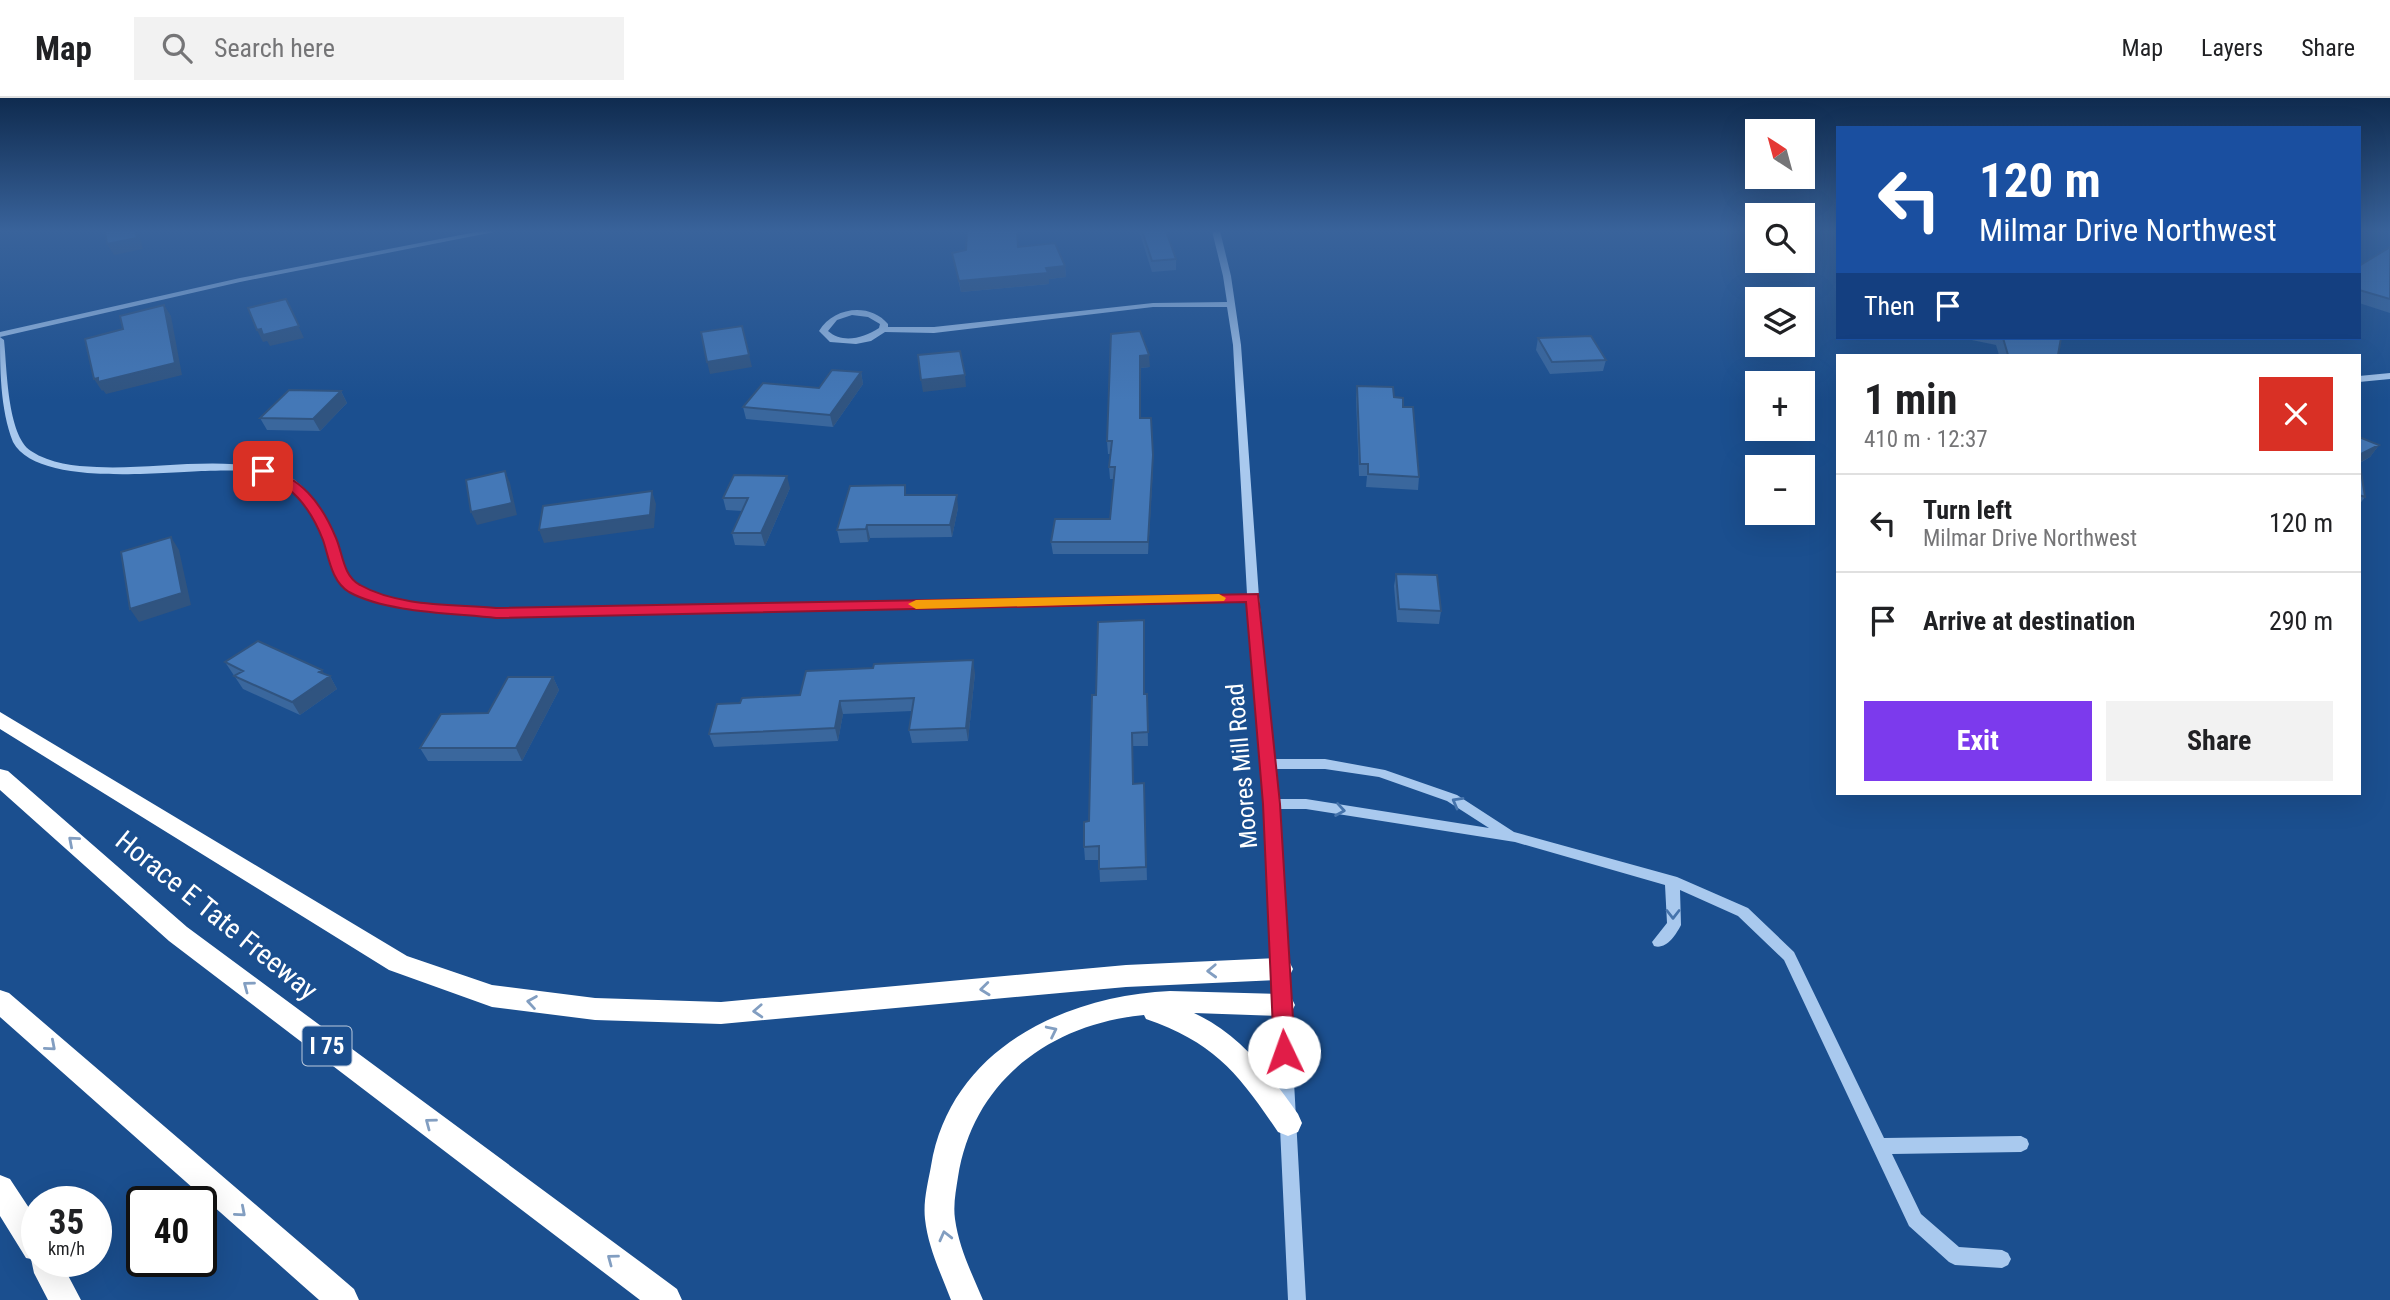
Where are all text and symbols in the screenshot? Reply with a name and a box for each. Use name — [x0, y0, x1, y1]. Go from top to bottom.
search box — [134, 17, 624, 80]
text: Map — [35, 29, 92, 68]
icon: search — [158, 29, 196, 67]
text: Search here — [214, 33, 335, 63]
text: Map — [2122, 34, 2163, 62]
text: Layers — [2201, 34, 2263, 62]
text: Share — [2301, 34, 2355, 62]
north arrow — [1745, 119, 1815, 189]
map controls — [1745, 119, 1815, 525]
text: 120 m — [1979, 152, 2101, 209]
icon: left — [1864, 154, 1955, 245]
button: search — [1745, 203, 1815, 273]
text: Milmar Drive Northwest — [1979, 211, 2277, 249]
button: layers — [1745, 287, 1815, 357]
icon: arrive — [1929, 287, 1967, 325]
text: Then — [1864, 291, 1915, 321]
button: + — [1745, 371, 1815, 441]
text: 1 min — [1864, 375, 1957, 424]
button: close — [2259, 377, 2333, 451]
text: 410 m · 12:37 — [1864, 426, 1988, 453]
pin — [233, 441, 293, 501]
icon: arrive — [244, 452, 282, 490]
button: − — [1745, 455, 1815, 525]
text: Turn left — [1923, 495, 2012, 525]
icon: left — [1864, 504, 1902, 542]
text: 120 m — [2269, 508, 2333, 538]
text: Milmar Drive Northwest — [1923, 525, 2137, 552]
icon: arrive — [1864, 602, 1902, 640]
text: Arrive at destination — [1923, 606, 2135, 636]
text: 290 m — [2269, 606, 2333, 636]
street label: Moores Mill Road — [1221, 682, 1263, 850]
button: Exit — [1864, 701, 2092, 781]
button: Share — [2106, 701, 2333, 781]
one-way arrow — [1451, 796, 1464, 810]
one-way arrow — [1334, 802, 1345, 817]
street label: Horace E Tate Freeway — [109, 824, 325, 1007]
one-way arrow — [68, 837, 81, 849]
one-way arrow — [1665, 909, 1681, 920]
one-way arrow — [1206, 964, 1217, 979]
one-way arrow — [979, 981, 990, 996]
one-way arrow — [243, 982, 255, 994]
one-way arrow — [526, 995, 537, 1010]
one-way arrow — [753, 1003, 764, 1018]
position arrow — [1247, 1015, 1321, 1089]
one-way arrow — [1045, 1025, 1057, 1039]
road number: I 75 — [302, 1026, 352, 1065]
one-way arrow — [43, 1038, 56, 1050]
one-way arrow — [425, 1118, 437, 1131]
speed limit sign: 40 — [126, 1186, 217, 1277]
text: 35 — [49, 1202, 84, 1243]
one-way arrow — [233, 1204, 246, 1216]
one-way arrow — [939, 1230, 953, 1242]
text: km/h — [48, 1238, 85, 1259]
one-way arrow — [607, 1255, 619, 1267]

